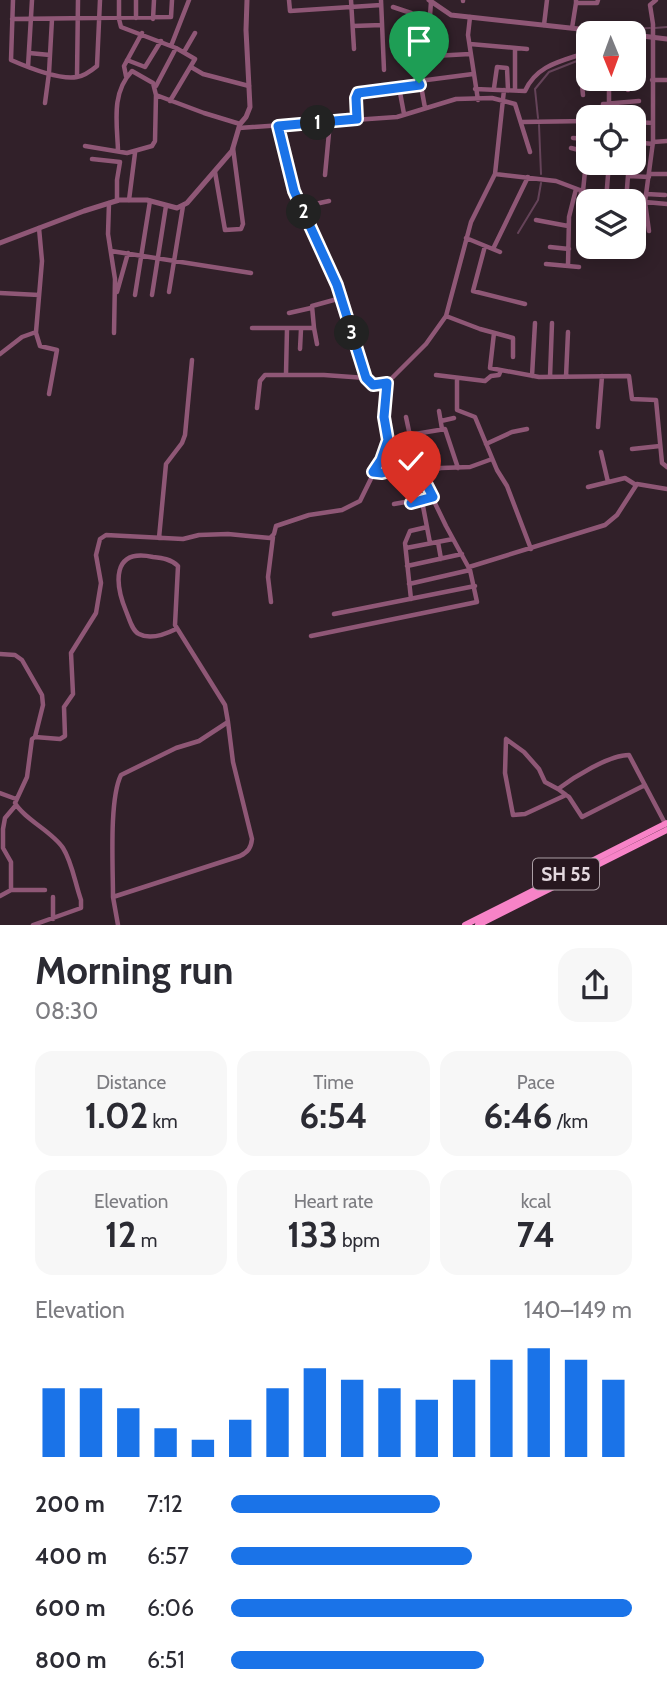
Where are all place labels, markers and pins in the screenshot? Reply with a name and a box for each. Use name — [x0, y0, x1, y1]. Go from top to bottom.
pin — [389, 11, 449, 83]
pin: 1 — [300, 106, 336, 140]
pin: 2 — [286, 194, 322, 230]
pin: 3 — [334, 316, 370, 350]
pin — [381, 431, 441, 503]

